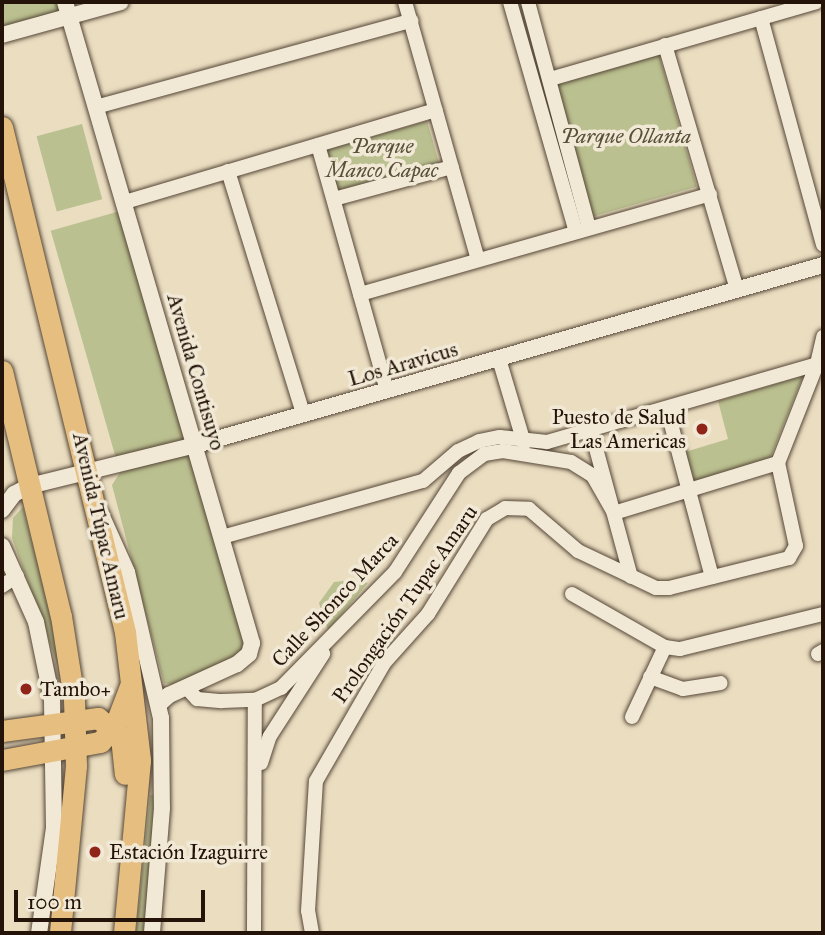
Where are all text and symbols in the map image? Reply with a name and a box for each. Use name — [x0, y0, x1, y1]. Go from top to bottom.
park label: Parque Ollanta — [561, 123, 691, 149]
park label: Parque Manco Capac — [326, 133, 438, 183]
street label: Avenida Contisuyo — [162, 291, 230, 453]
street label: Los Aravicus — [345, 336, 461, 392]
place label: Puesto de Salud Las Americas — [552, 404, 686, 454]
marker: Puesto de Salud Las Americas — [692, 419, 712, 439]
street label: Avenida Túpac Amaru — [67, 430, 135, 622]
street label: Prolongación Tupac Amaru — [327, 500, 483, 708]
street label: Calle Shonco Marca — [267, 528, 403, 672]
place label: Tambo+ — [40, 676, 111, 702]
marker: Tambo+ — [18, 681, 34, 697]
place label: Estación Izaguirre — [109, 839, 268, 865]
marker: Estación Izaguirre — [87, 844, 103, 860]
scale bar — [18, 876, 208, 920]
text: 100 m — [27, 889, 82, 915]

